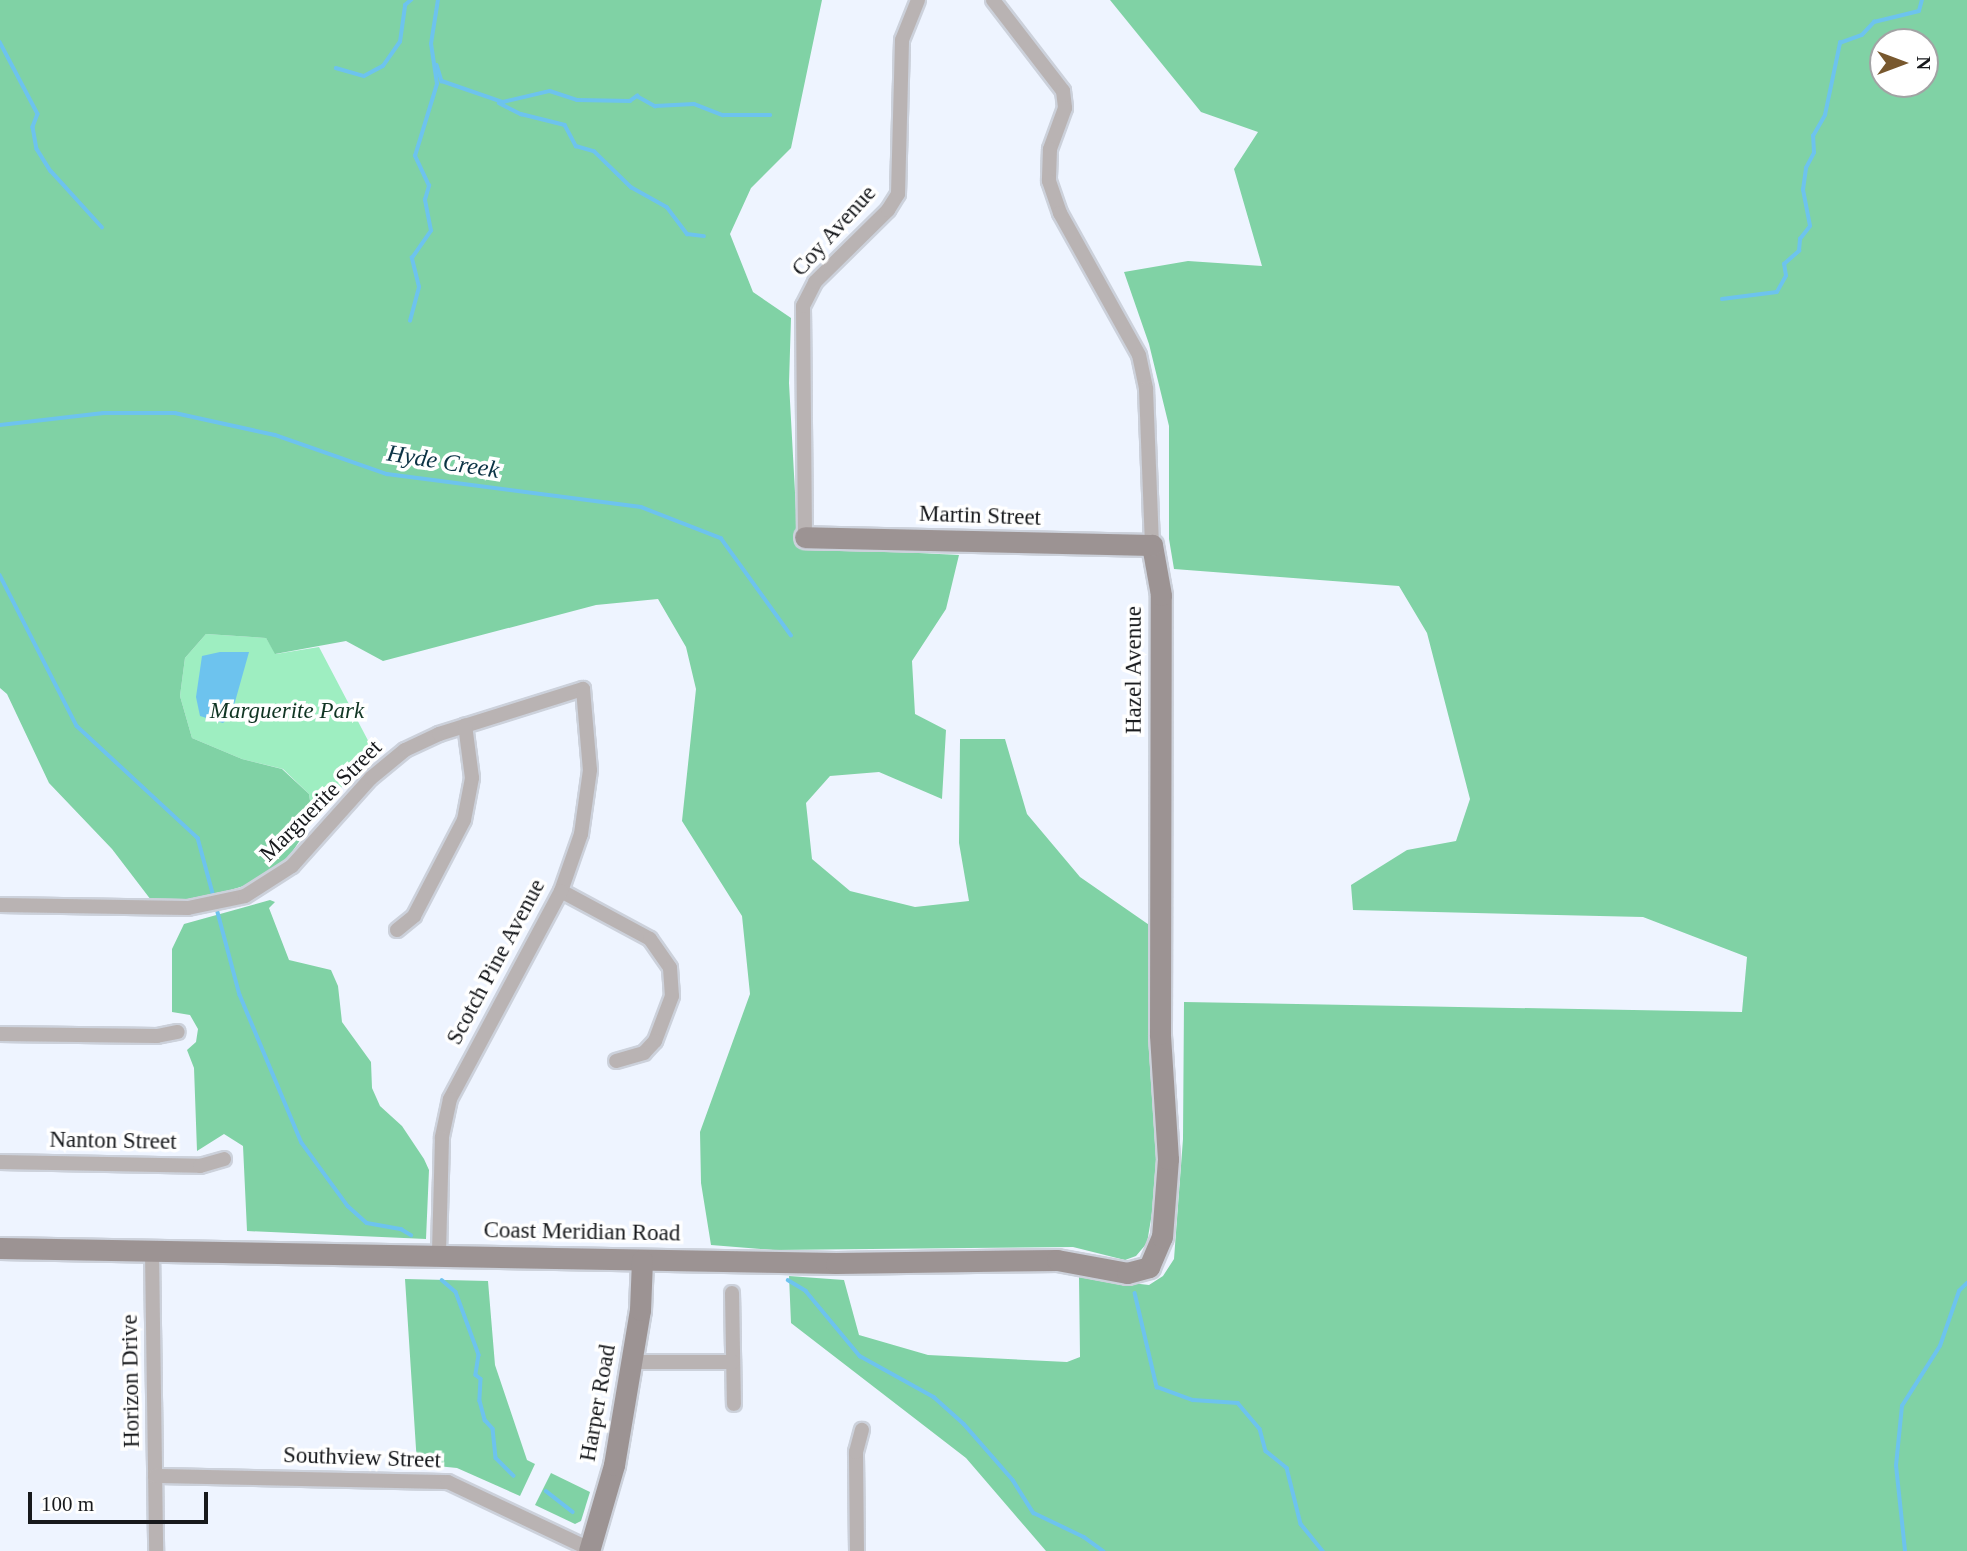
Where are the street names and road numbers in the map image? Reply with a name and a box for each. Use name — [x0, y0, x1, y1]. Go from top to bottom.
street label: Coy Avenue — [786, 179, 882, 283]
street label: Martin Street — [919, 500, 1041, 532]
street label: Hazel Avenue — [1120, 605, 1148, 735]
street label: Marguerite Street — [254, 734, 388, 868]
street label: Scotch Pine Avenue — [440, 874, 552, 1050]
street label: Nanton Street — [49, 1126, 177, 1156]
street label: Coast Meridian Road — [483, 1216, 681, 1248]
street label: Horizon Drive — [116, 1314, 146, 1448]
street label: Harper Road — [574, 1342, 622, 1464]
street label: Southview Street — [283, 1441, 441, 1475]

